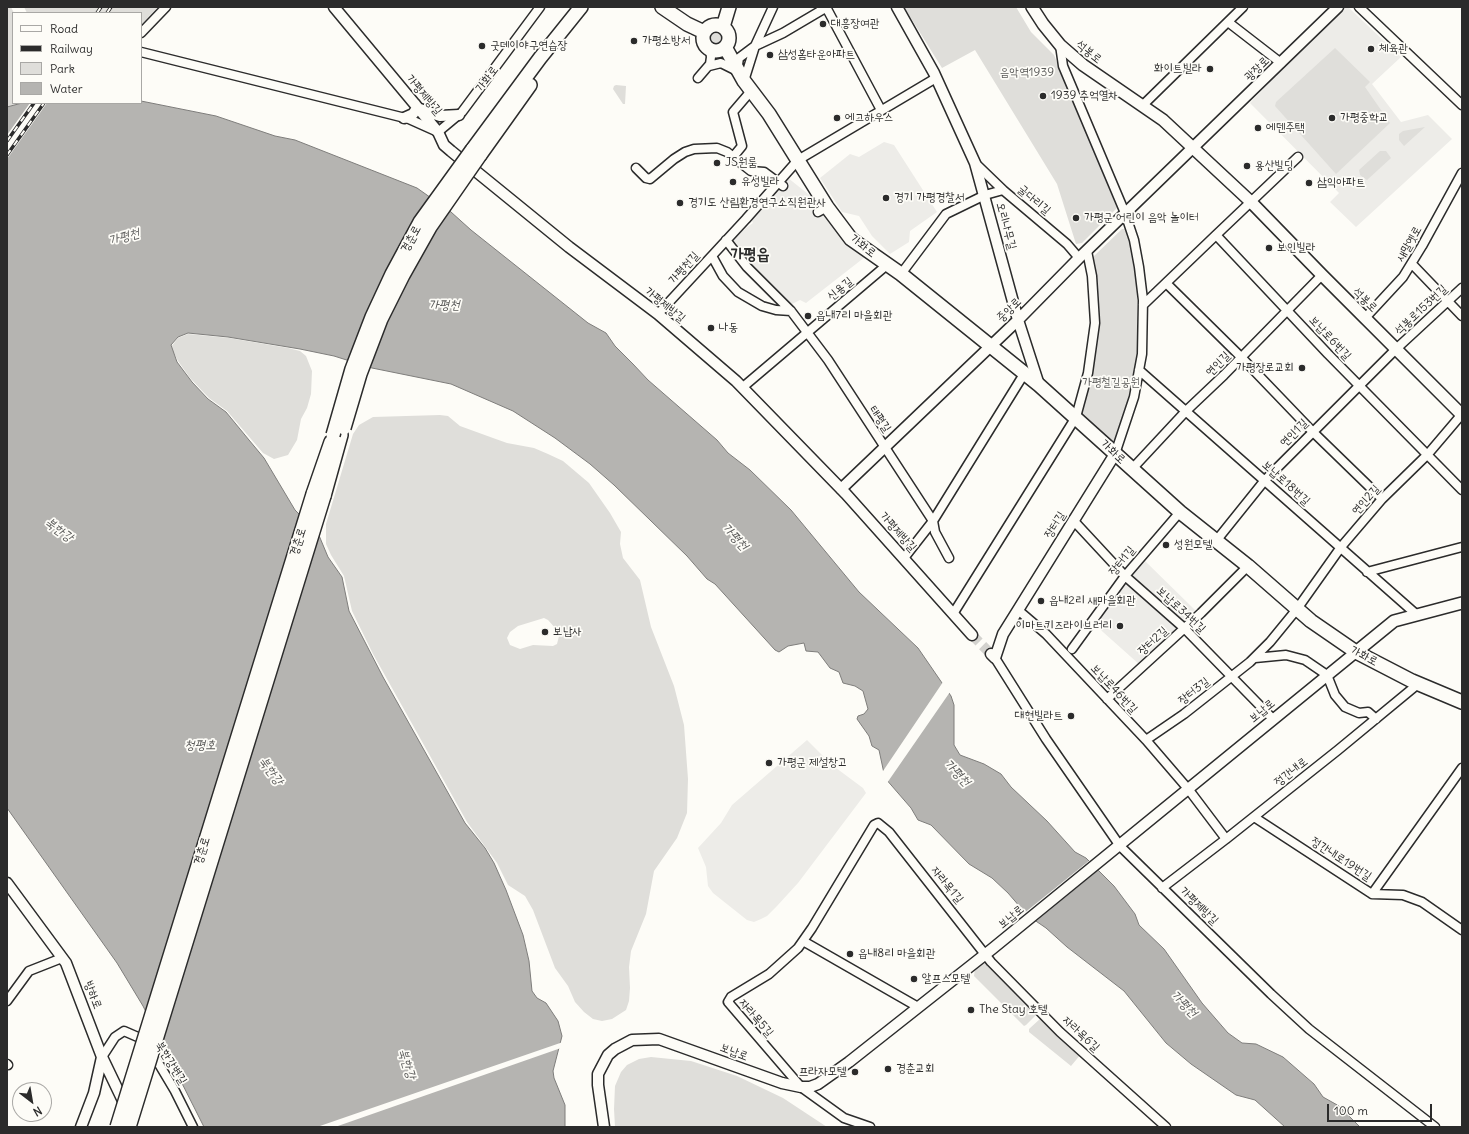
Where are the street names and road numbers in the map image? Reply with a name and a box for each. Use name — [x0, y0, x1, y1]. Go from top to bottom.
street label: 석봉로 — [1073, 37, 1105, 67]
street label: 광장로 — [1242, 54, 1272, 84]
street label: 가화로 — [473, 63, 501, 95]
street label: 가평제방길 — [403, 72, 445, 118]
street label: 굴다리길 — [1015, 182, 1053, 218]
street label: 오리나무길 — [993, 201, 1019, 251]
street label: 경춘로 — [398, 223, 424, 255]
street label: 새말옛로 — [1393, 224, 1425, 264]
street label: 가화로 — [847, 231, 879, 261]
street label: 가평천길 — [666, 249, 702, 287]
street label: 신용길 — [824, 274, 856, 304]
street label: 석봉로153번길 — [1392, 282, 1450, 338]
street label: 가평제방길 — [642, 284, 688, 326]
street label: 석봉로 — [1350, 285, 1380, 315]
street label: 중앙로 — [994, 295, 1024, 325]
street label: 보납로6번길 — [1306, 313, 1354, 363]
street label: 연인길 — [1203, 349, 1233, 379]
street label: 태평길 — [866, 403, 894, 435]
street label: 연인1길 — [1277, 416, 1311, 450]
street label: 가화로 — [1097, 437, 1129, 467]
street label: 보납로18번길 — [1259, 458, 1313, 508]
street label: 연인2길 — [1349, 482, 1383, 518]
street label: 가평제방길 — [876, 509, 920, 555]
street label: 장터길 — [1041, 509, 1069, 541]
street label: 경춘로 — [287, 526, 309, 558]
street label: 장터1길 — [1106, 543, 1138, 579]
street label: 보납로34번길 — [1153, 584, 1209, 636]
street label: 장터2길 — [1135, 624, 1171, 658]
street label: 가화로 — [1348, 643, 1380, 669]
street label: 보납로46번길 — [1088, 661, 1140, 717]
street label: 장터3길 — [1175, 674, 1213, 708]
street label: 보납로 — [1246, 696, 1278, 726]
street label: 정간내로 — [1271, 754, 1311, 790]
street label: 정간내로19번길 — [1308, 834, 1374, 884]
street label: 경춘로 — [191, 835, 213, 867]
street label: 자라목1길 — [928, 864, 966, 906]
street label: 가평제방길 — [1177, 884, 1221, 928]
street label: 보납로 — [995, 902, 1027, 932]
street label: 방하로 — [81, 979, 105, 1011]
street label: 자라목5길 — [736, 996, 776, 1040]
street label: 자라목6길 — [1059, 1013, 1103, 1055]
street label: 북한강변길 — [152, 1039, 190, 1087]
street label: 보납로 — [718, 1040, 750, 1064]

